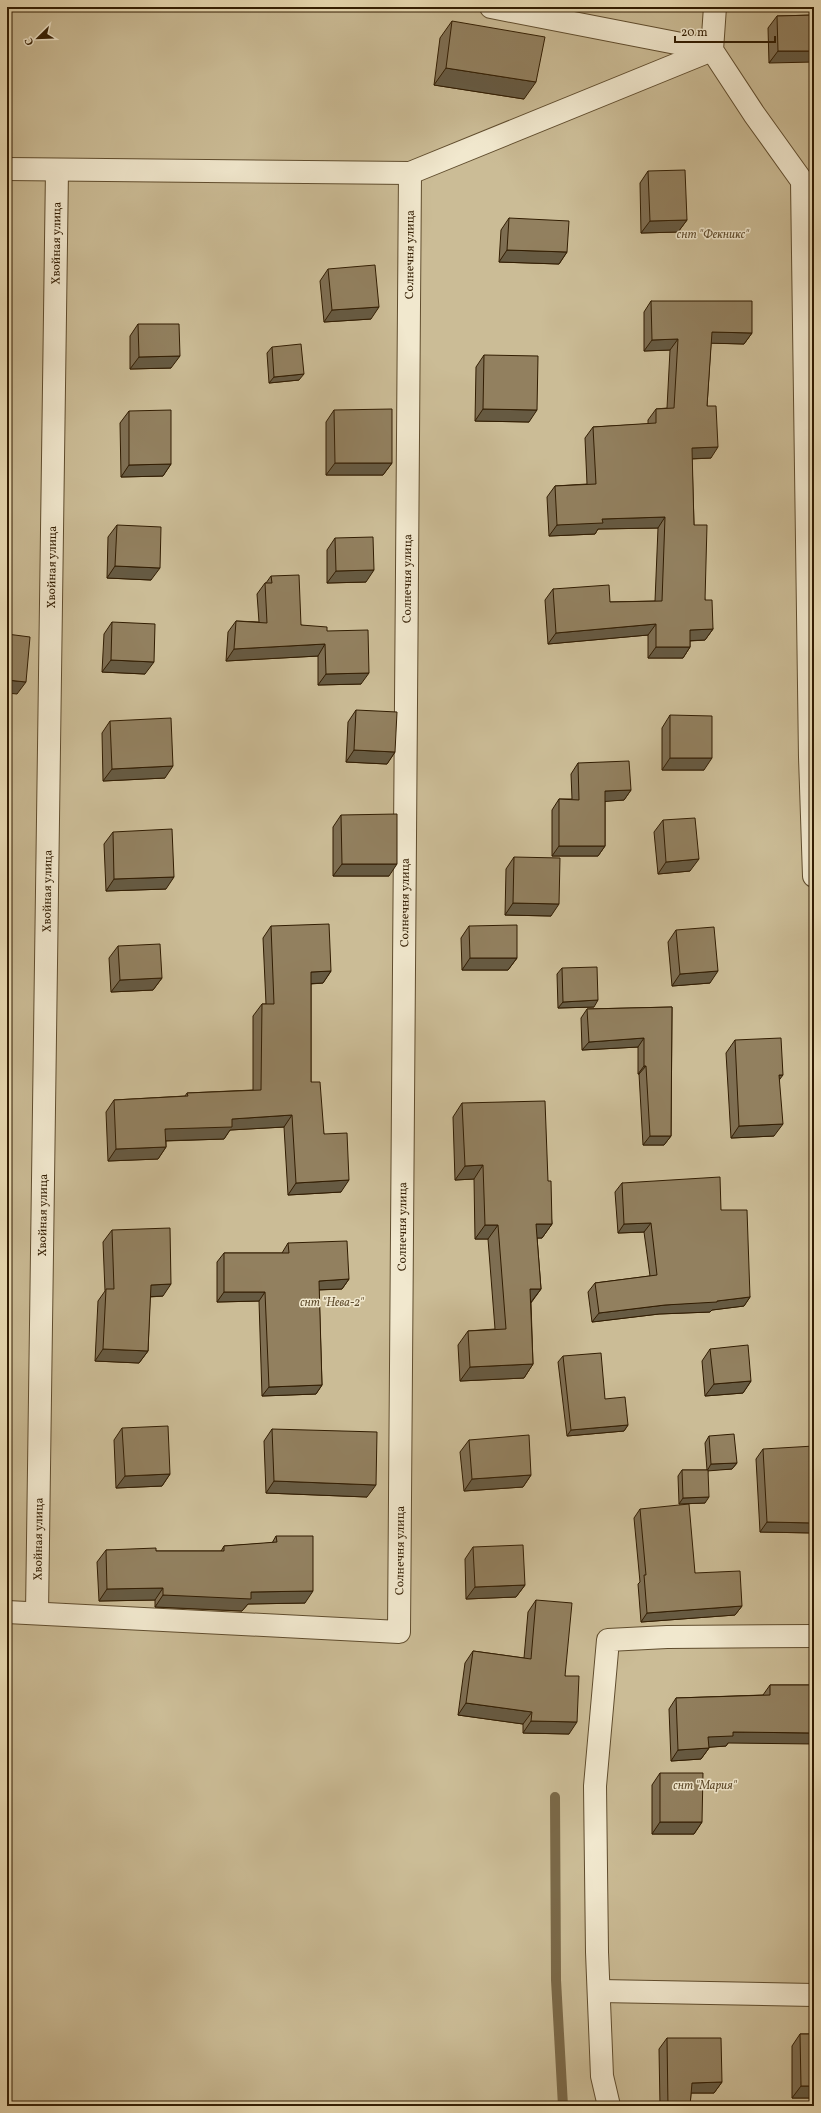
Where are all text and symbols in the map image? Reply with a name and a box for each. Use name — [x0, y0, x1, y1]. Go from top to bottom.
north arrow — [18, 18, 58, 58]
scale bar — [675, 18, 775, 44]
text: 20 m — [681, 25, 708, 41]
text: С — [22, 35, 38, 48]
street label: Хвойная улица — [48, 202, 66, 285]
street label: Солнечня улица — [402, 210, 419, 299]
park label: снт "Фекникс" — [677, 227, 750, 243]
street label: Хвойная улица — [44, 526, 61, 609]
street label: Солнечня улица — [400, 534, 416, 623]
street label: Хвойная улица — [39, 850, 57, 933]
street label: Солнечня улица — [397, 858, 414, 947]
street label: Хвойная улица — [35, 1173, 52, 1257]
street label: Солнечня улица — [395, 1182, 411, 1271]
park label: снт "Нева-2" — [300, 1295, 365, 1311]
street label: Хвойная улица — [30, 1497, 48, 1581]
street label: Солнечня улица — [392, 1506, 409, 1595]
park label: снт "Мария" — [673, 1778, 738, 1794]

